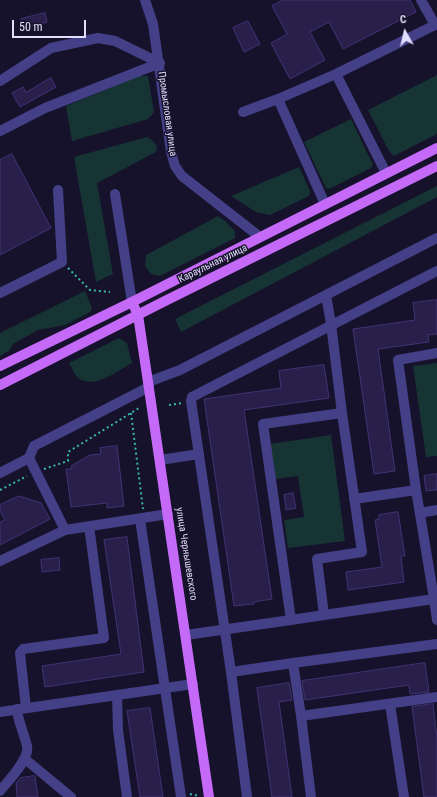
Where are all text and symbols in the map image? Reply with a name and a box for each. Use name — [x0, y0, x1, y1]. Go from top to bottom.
scale bar — [14, 12, 88, 38]
north arrow — [385, 12, 425, 52]
text: С — [399, 13, 407, 26]
text: 50 m — [19, 20, 43, 34]
street label: Промысловая улица — [155, 71, 179, 157]
street label: Караульная улица — [177, 242, 249, 286]
street label: улица Чернышевского — [173, 507, 199, 601]

